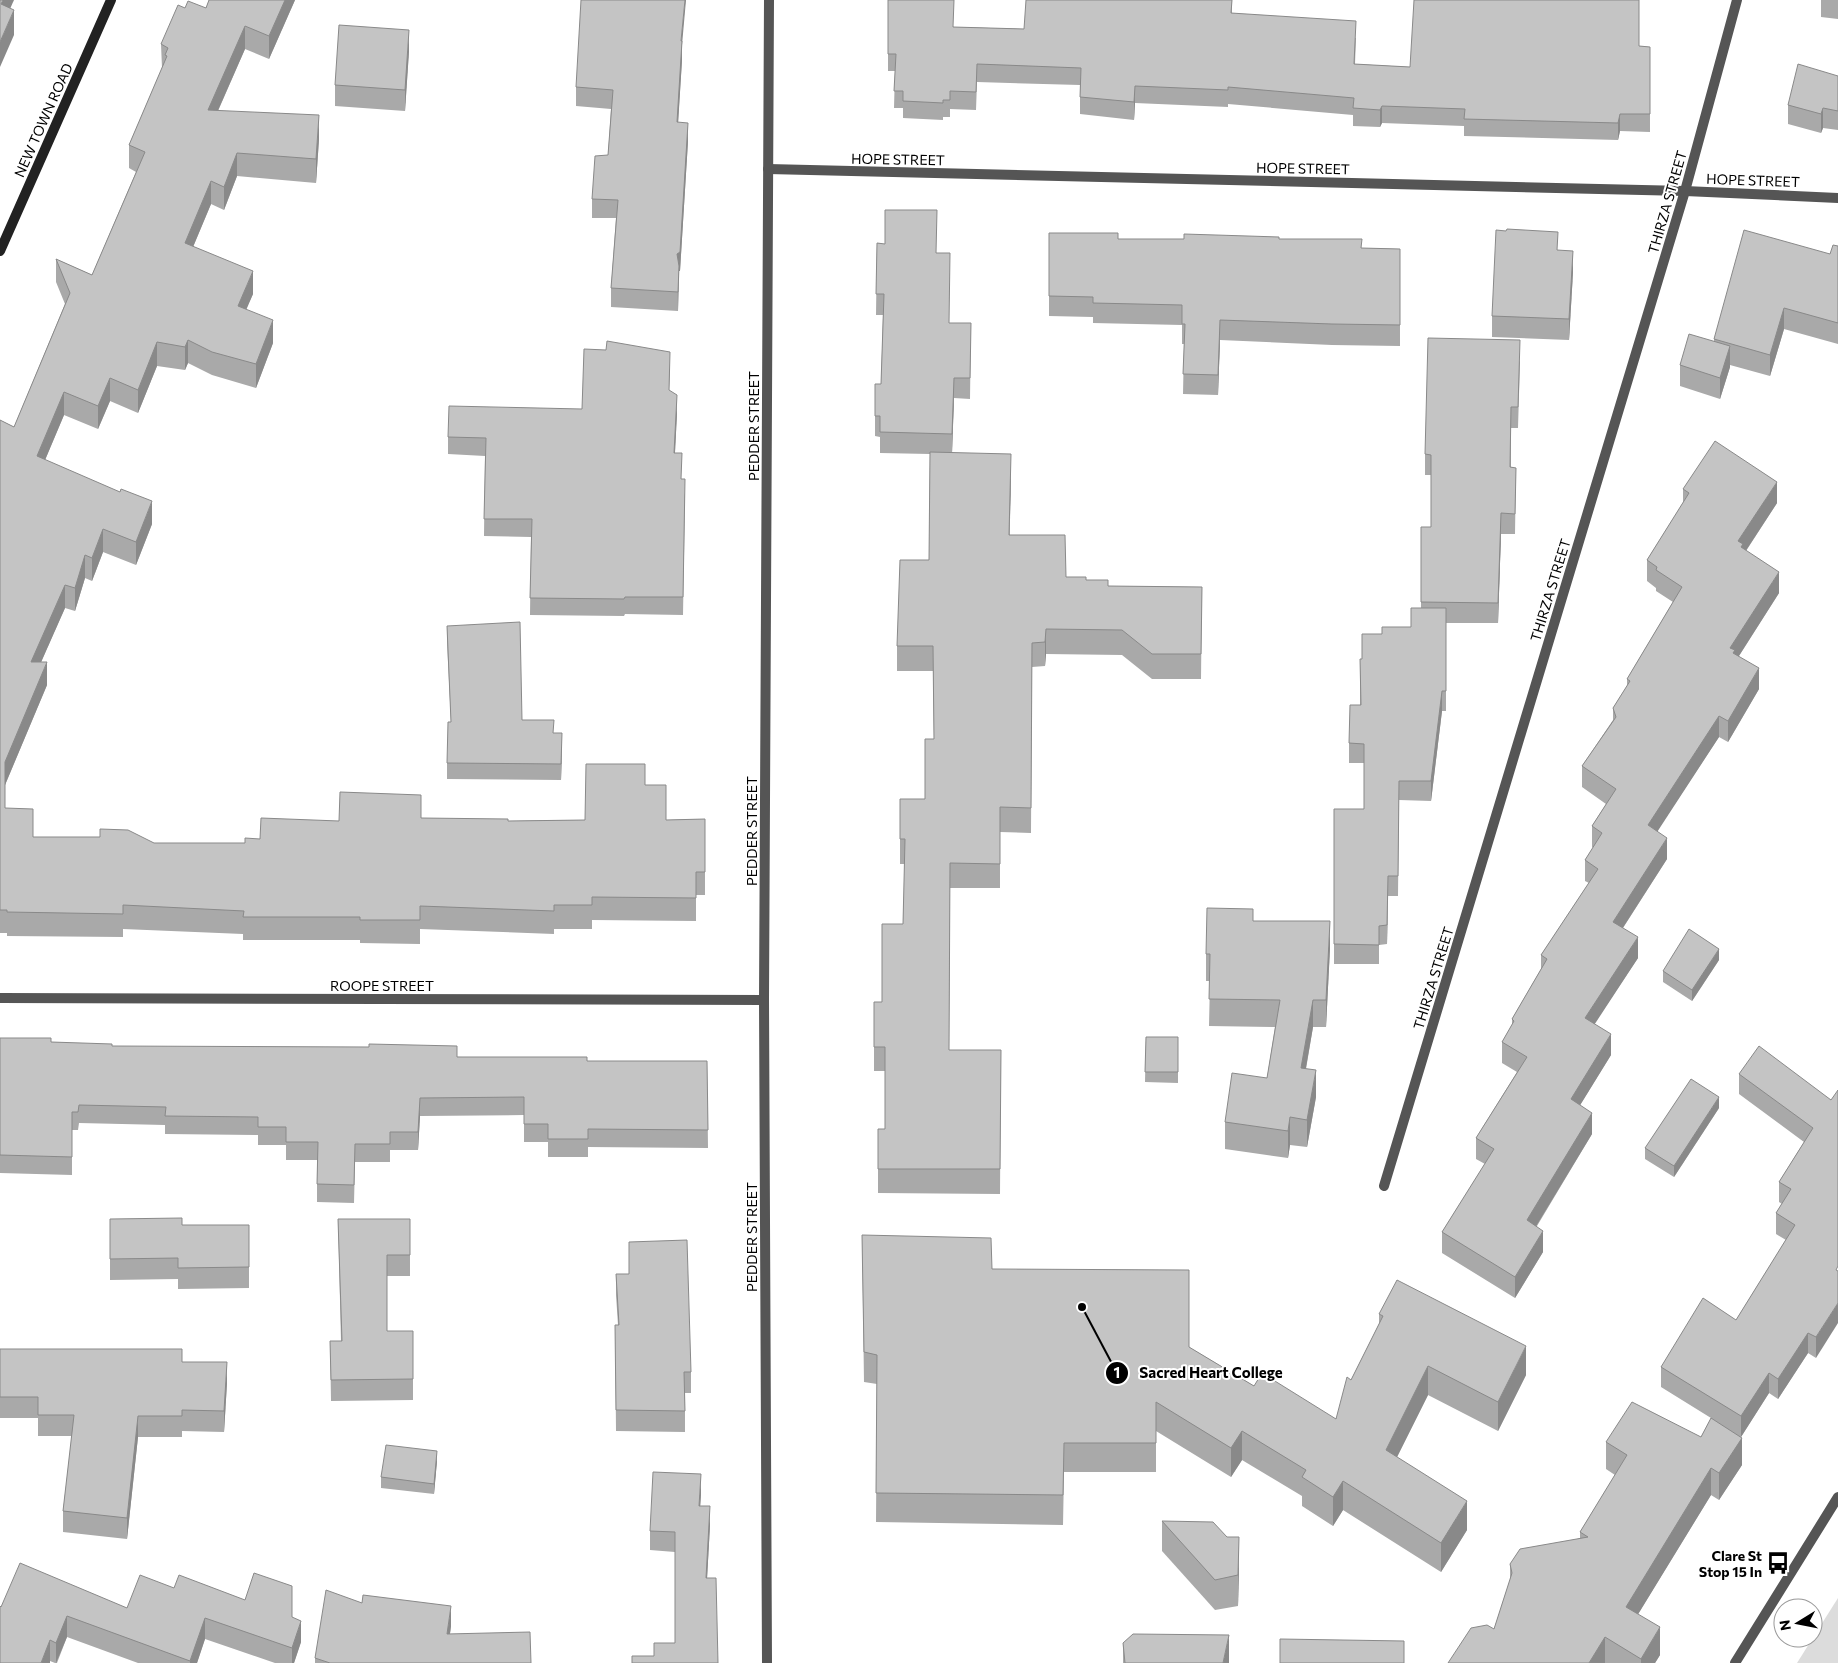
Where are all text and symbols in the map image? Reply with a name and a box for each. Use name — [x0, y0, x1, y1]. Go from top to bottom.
street label: NEW TOWN ROAD — [10, 60, 76, 180]
street label: THIRZA STREET — [1644, 148, 1690, 256]
street label: HOPE STREET — [851, 150, 945, 168]
street label: HOPE STREET — [1256, 159, 1350, 177]
street label: HOPE STREET — [1706, 170, 1800, 190]
street label: PEDDER STREET — [745, 371, 762, 481]
street label: THIRZA STREET — [1526, 537, 1574, 643]
street label: PEDDER STREET — [743, 776, 760, 886]
street label: THIRZA STREET — [1409, 925, 1457, 1031]
street label: ROOPE STREET — [330, 977, 434, 994]
street label: PEDDER STREET — [743, 1182, 760, 1292]
callout: Sacred Heart College — [1104, 1358, 1293, 1388]
text: 1 — [1114, 1363, 1120, 1381]
text: Sacred Heart College — [1139, 1363, 1283, 1381]
place label: Clare St Stop 15 In — [1699, 1547, 1762, 1580]
bus stop icon: Clare St Stop 15 In — [1765, 1550, 1791, 1576]
north arrow — [1773, 1598, 1823, 1648]
text: N — [1775, 1619, 1794, 1632]

